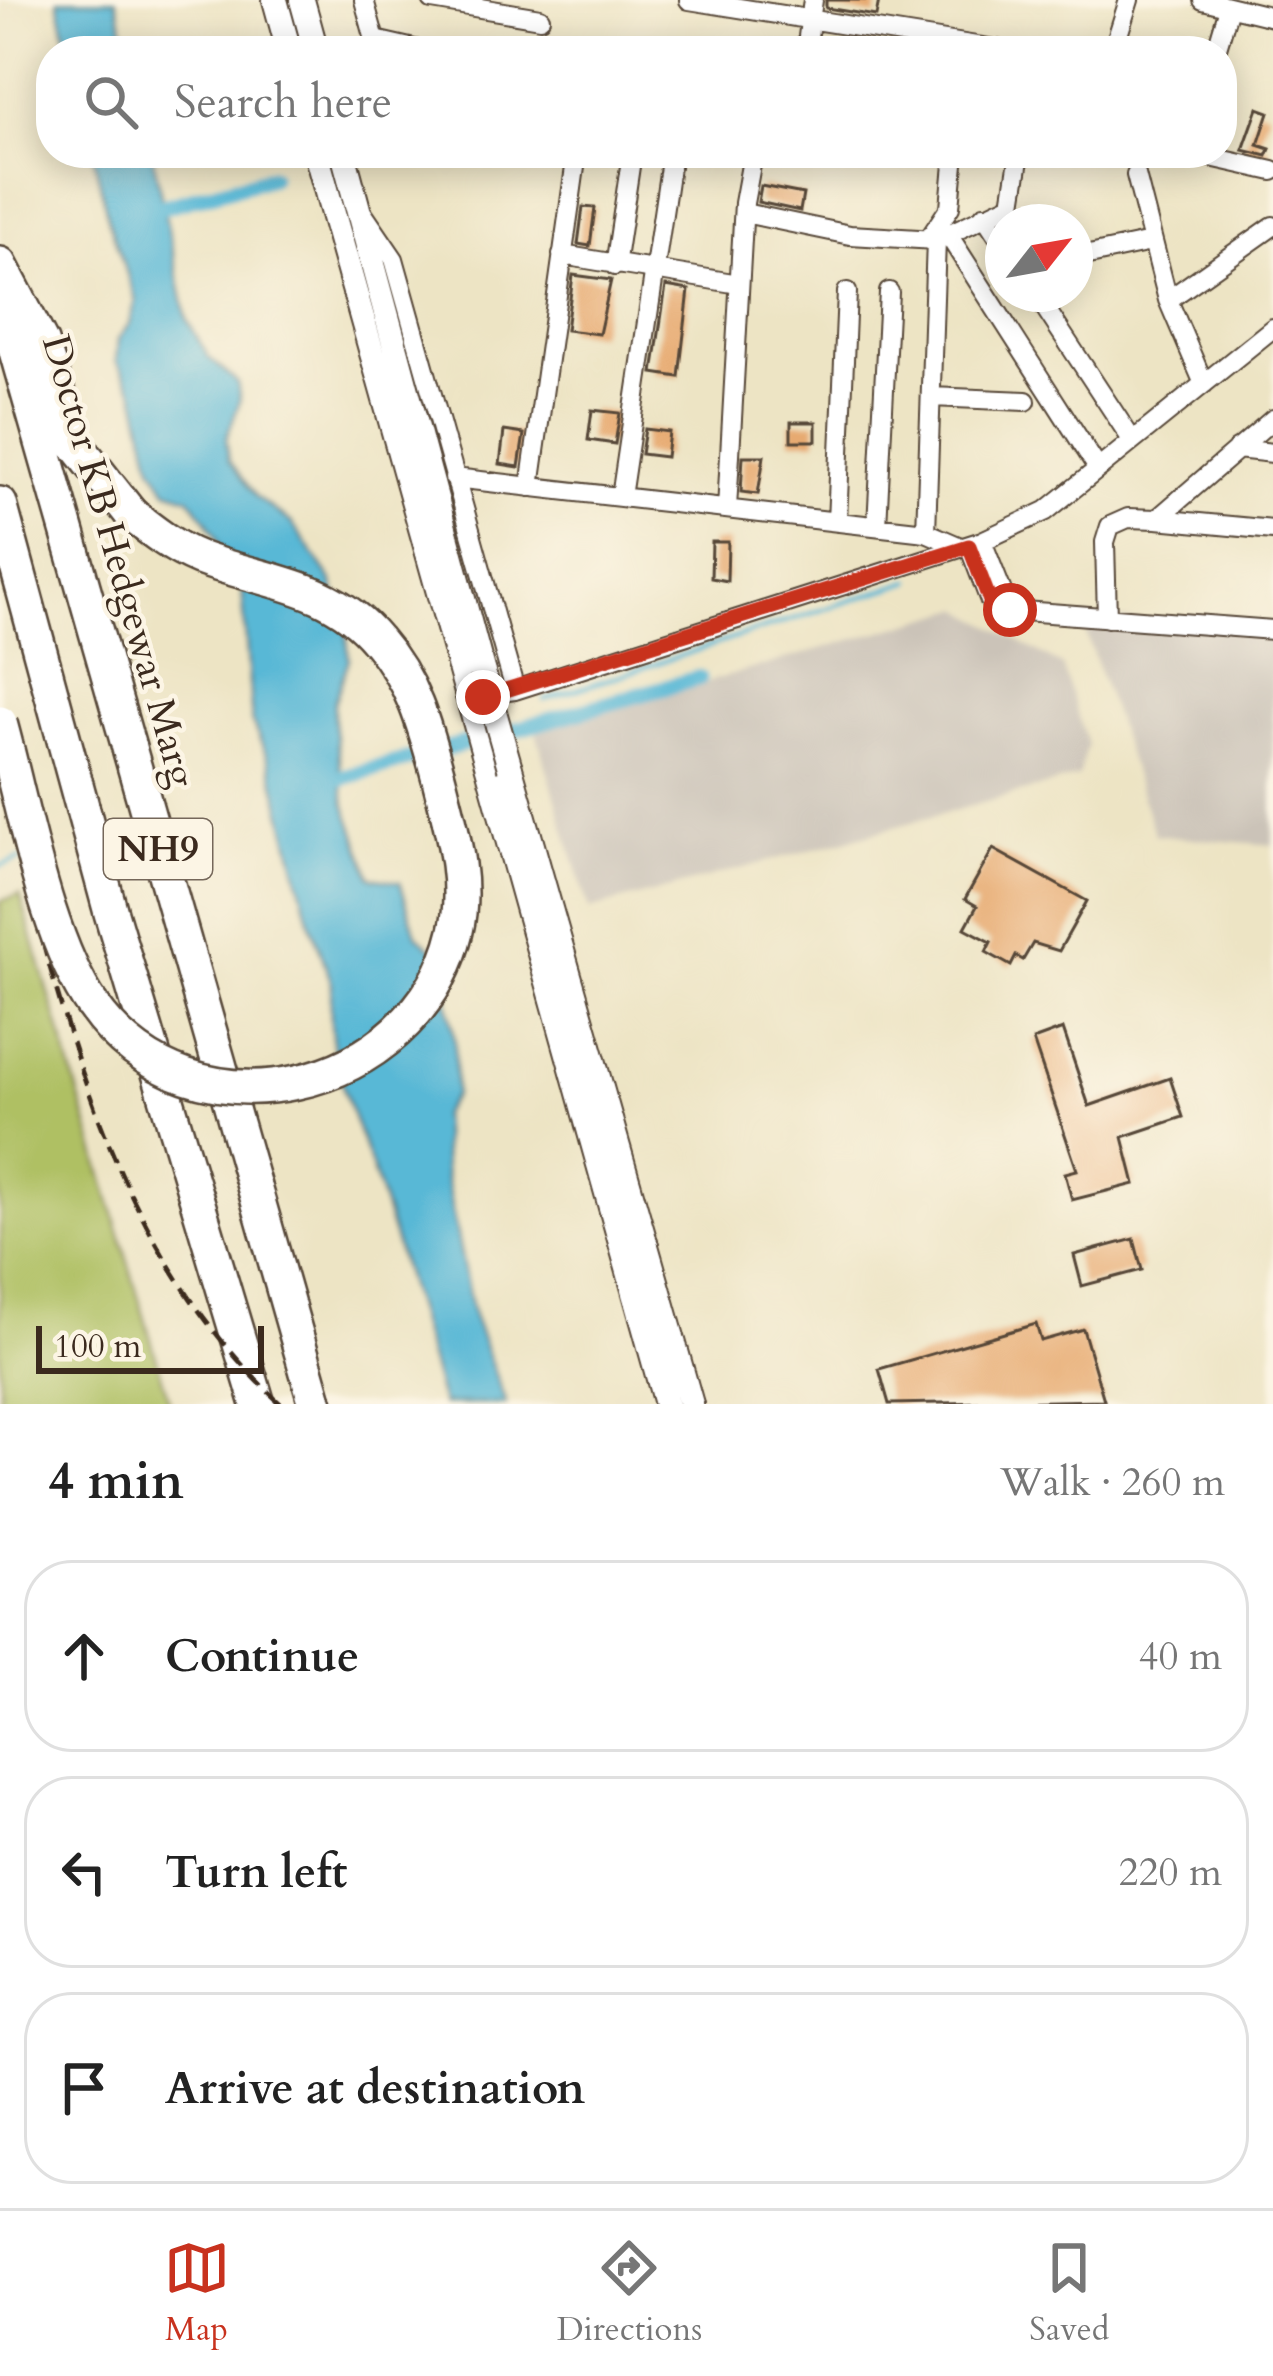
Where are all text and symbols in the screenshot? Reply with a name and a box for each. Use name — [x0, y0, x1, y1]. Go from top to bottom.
search box — [36, 36, 1237, 168]
icon: search — [78, 69, 144, 135]
text: Search here — [174, 72, 392, 133]
north arrow — [985, 204, 1093, 312]
street label: Doctor KB Hedgewar Marg — [29, 329, 209, 793]
route start — [983, 583, 1037, 637]
route end — [456, 670, 510, 724]
road number: NH9 — [104, 819, 212, 879]
scale bar — [36, 1320, 264, 1373]
text: 100 m — [54, 1324, 141, 1369]
text: 4 min — [48, 1447, 184, 1517]
text: Walk · 260 m — [1000, 1456, 1225, 1509]
icon: ahead — [51, 1623, 117, 1689]
text: Continue — [165, 1626, 359, 1687]
text: 40 m — [1139, 1630, 1222, 1683]
icon: left — [51, 1839, 117, 1905]
text: Turn left — [165, 1842, 347, 1903]
text: 220 m — [1119, 1846, 1222, 1899]
icon: arrive — [51, 2055, 117, 2121]
text: Arrive at destination — [165, 2058, 585, 2119]
tab: Map — [164, 2235, 230, 2352]
tab: Directions — [557, 2235, 702, 2352]
tab: Saved — [1029, 2235, 1109, 2352]

